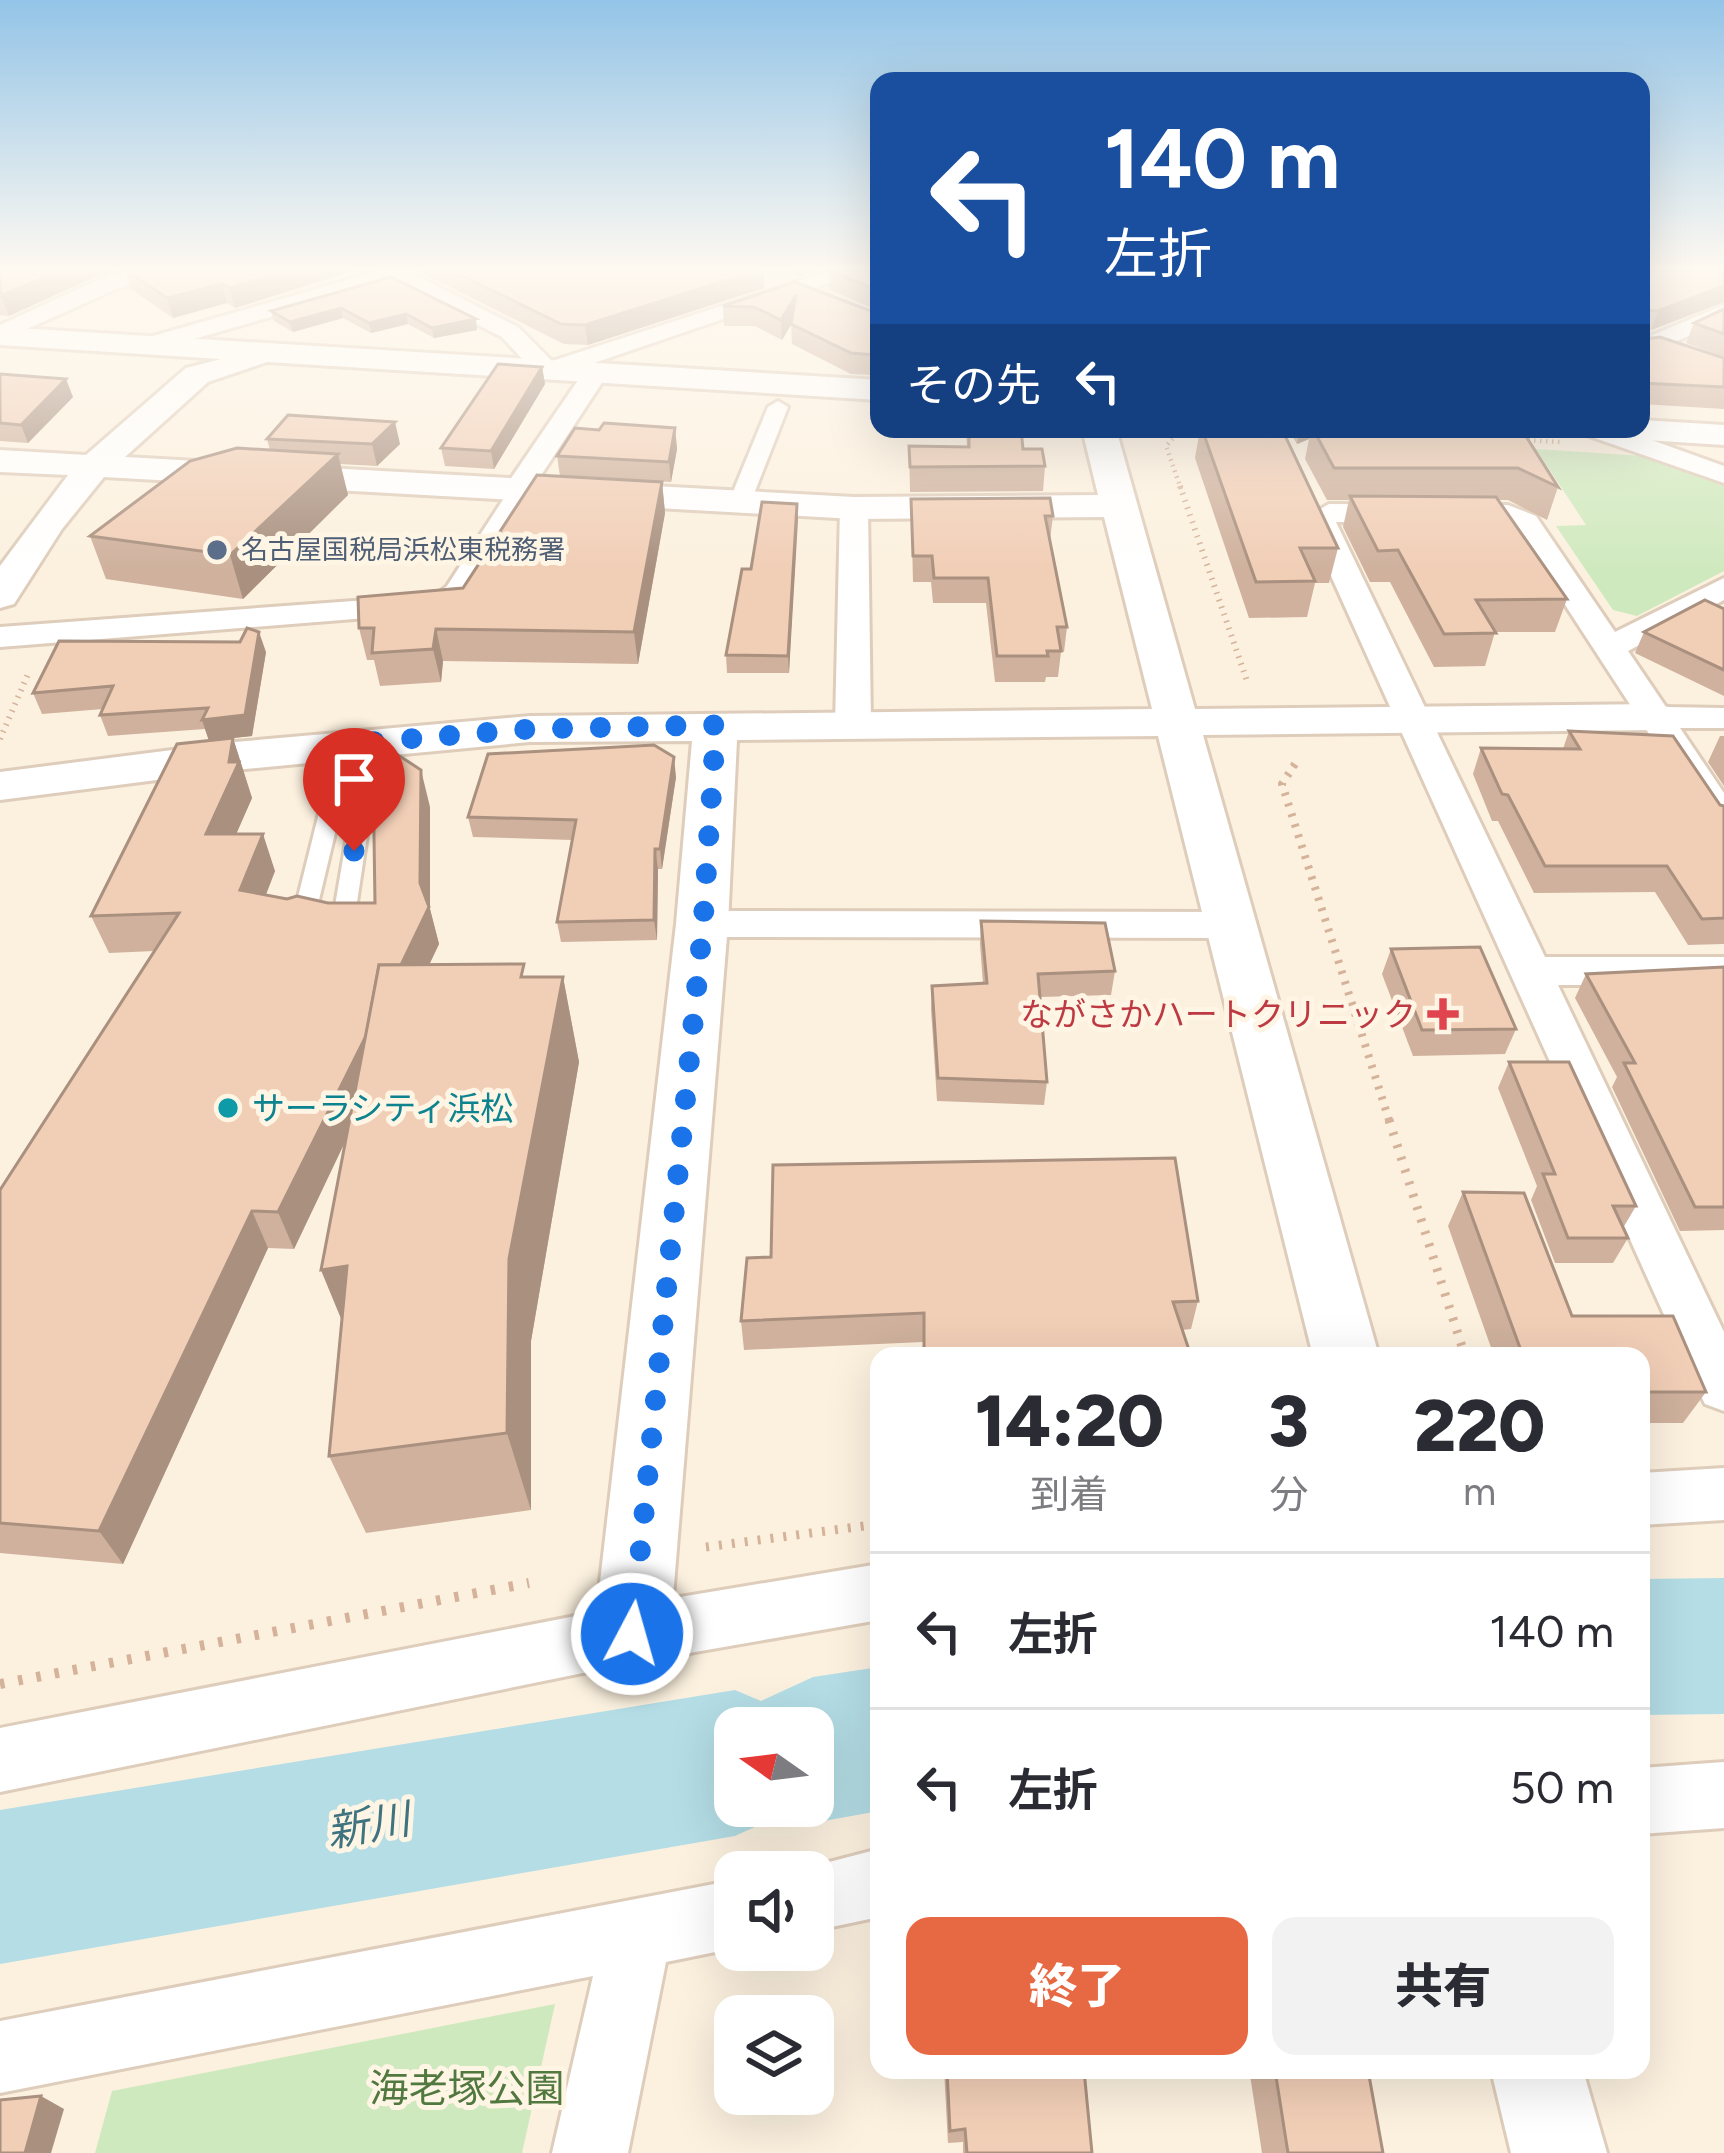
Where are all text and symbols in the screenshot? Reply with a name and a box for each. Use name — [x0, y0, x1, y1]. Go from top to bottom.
text: 140 m — [1104, 108, 1340, 209]
icon: left — [906, 120, 1062, 276]
text: 左折 — [1104, 222, 1212, 287]
icon: left — [1065, 348, 1131, 414]
text: その先 — [906, 358, 1041, 412]
place label: 名古屋国税局浜松東税務署 — [241, 533, 565, 566]
marker: 名古屋国税局浜松東税務署 — [204, 537, 230, 563]
pin — [303, 728, 405, 851]
icon: arrive — [321, 746, 387, 812]
place label: ながさかハートクリニック — [1020, 995, 1416, 1034]
marker: ながさかハートクリニック — [1427, 998, 1459, 1030]
place label: サーラシティ浜松 — [252, 1089, 513, 1128]
marker: サーラシティ浜松 — [215, 1095, 241, 1121]
text: 14:20 — [975, 1378, 1164, 1464]
text: 3 — [1269, 1378, 1309, 1464]
text: 220 — [1414, 1383, 1545, 1469]
text: m — [1463, 1468, 1496, 1515]
text: 到着 — [1030, 1471, 1108, 1518]
text: 分 — [1269, 1471, 1308, 1518]
position arrow — [569, 1571, 695, 1697]
icon: left — [906, 1598, 972, 1664]
text: 140 m — [1489, 1604, 1614, 1658]
text: 左折 — [1008, 1607, 1098, 1661]
north arrow — [714, 1707, 834, 1827]
map controls — [714, 1707, 834, 2115]
icon: left — [906, 1754, 972, 1820]
text: 50 m — [1510, 1760, 1614, 1814]
text: 左折 — [1008, 1763, 1098, 1817]
water label: 新川 — [322, 1792, 418, 1858]
button: sound — [714, 1851, 834, 1971]
button: 終了 — [906, 1917, 1248, 2055]
button: 共有 — [1272, 1917, 1614, 2055]
button: layers — [714, 1995, 834, 2115]
park label: 海老塚公園 — [369, 2065, 565, 2112]

